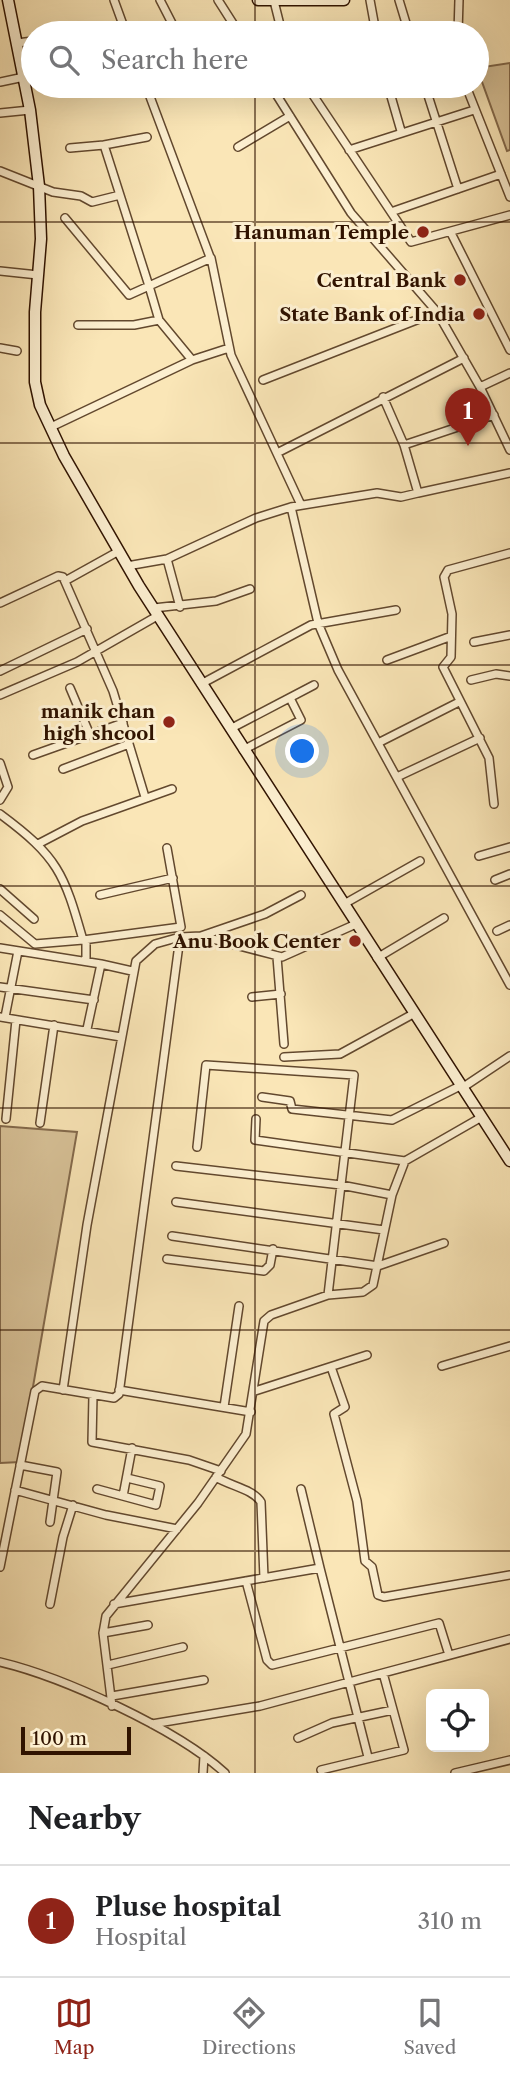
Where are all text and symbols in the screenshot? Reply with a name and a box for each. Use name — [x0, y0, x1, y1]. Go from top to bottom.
search box — [21, 21, 489, 98]
icon: search — [45, 41, 83, 79]
text: Search here — [101, 44, 248, 76]
place label: Hanuman Temple — [234, 221, 409, 244]
marker: Hanuman Temple — [415, 224, 431, 240]
place label: Central Bank — [317, 269, 446, 292]
marker: Central Bank — [452, 272, 468, 288]
place label: State Bank of India — [279, 303, 466, 326]
marker: State Bank of India — [471, 306, 487, 322]
pin: 1 — [445, 388, 491, 446]
place label: manik chan high shcool — [41, 700, 155, 745]
marker: manik chan high shcool — [161, 714, 177, 730]
your location — [285, 734, 319, 768]
place label: Anu Book Center — [172, 930, 342, 953]
marker: Anu Book Center — [347, 933, 363, 949]
map controls — [426, 1689, 489, 1752]
button: locate — [426, 1689, 489, 1752]
scale bar — [21, 1724, 131, 1756]
text: 100 m — [32, 1727, 87, 1750]
text: Nearby — [28, 1800, 141, 1837]
text: Pluse hospital — [95, 1891, 281, 1923]
text: 1 — [46, 1907, 56, 1935]
text: 310 m — [418, 1907, 482, 1935]
text: Hospital — [95, 1923, 187, 1951]
tab: Map — [54, 1994, 95, 2059]
tab: Directions — [202, 1994, 296, 2059]
tab: Saved — [403, 1994, 456, 2059]

